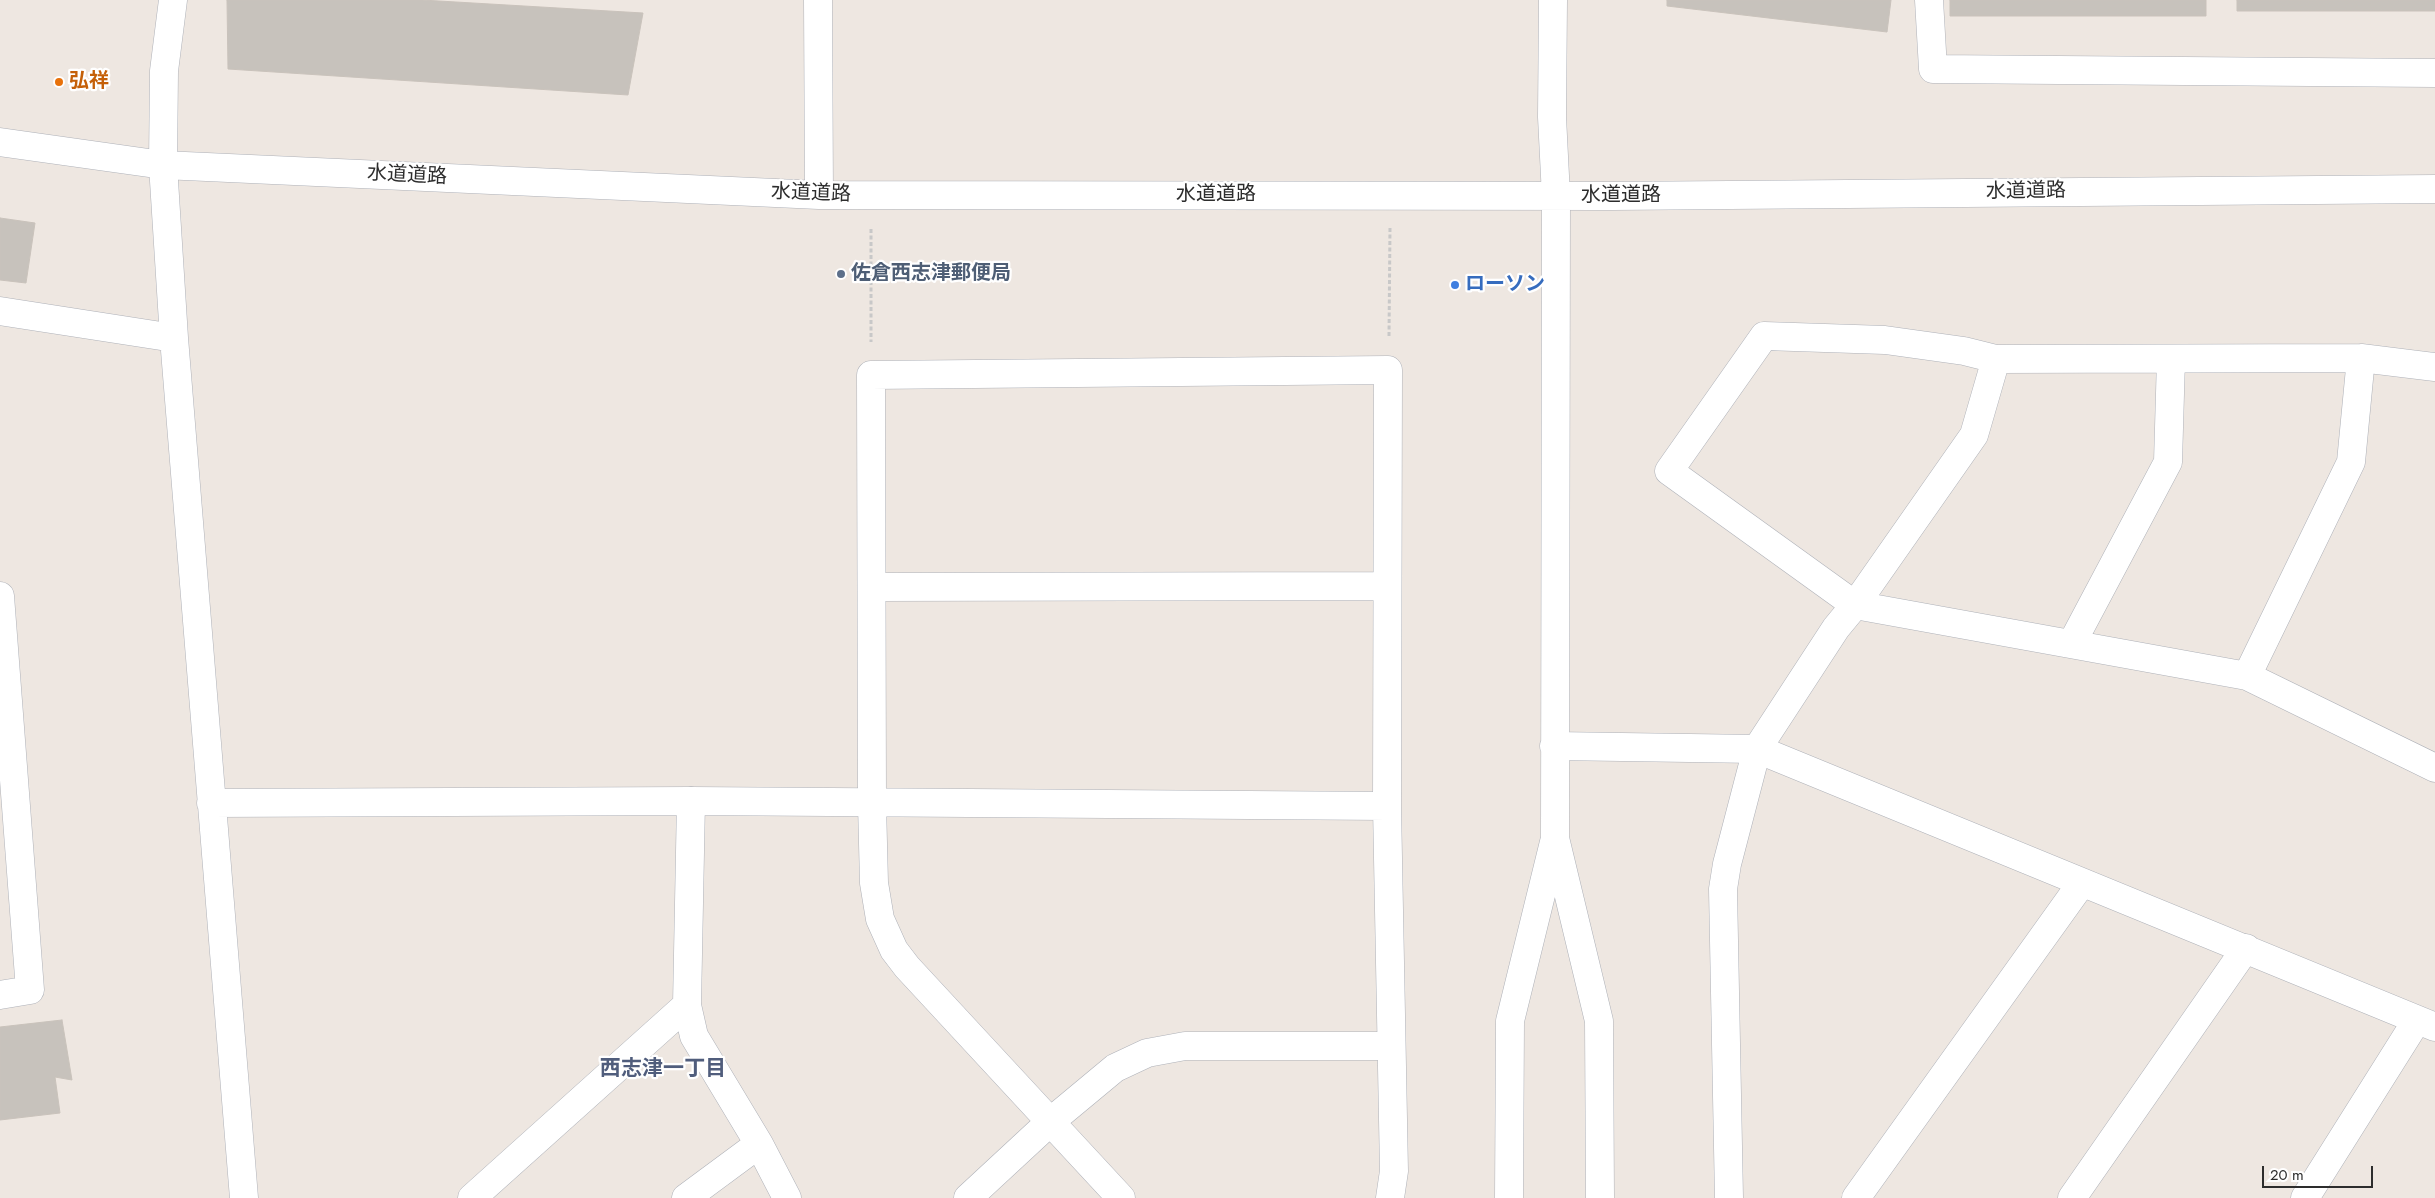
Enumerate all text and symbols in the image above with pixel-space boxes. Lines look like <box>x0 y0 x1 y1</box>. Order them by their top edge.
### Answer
place label: 弘祥 <box>69 70 109 94</box>
marker: 弘祥 <box>53 76 65 88</box>
street label: 水道道路 <box>366 162 448 190</box>
street label: 水道道路 <box>1986 179 2066 205</box>
street label: 水道道路 <box>771 181 851 207</box>
street label: 水道道路 <box>1176 183 1256 207</box>
street label: 水道道路 <box>1581 184 1661 208</box>
place label: 佐倉西志津郵便局 <box>851 262 1011 286</box>
marker: 佐倉西志津郵便局 <box>835 268 847 280</box>
place label: ローソン <box>1465 273 1545 297</box>
marker: ローソン <box>1449 279 1461 291</box>
district label: 西志津一丁目 <box>600 1057 726 1083</box>
scale bar <box>2265 1156 2376 1188</box>
text: 20 m <box>2270 1164 2304 1186</box>

